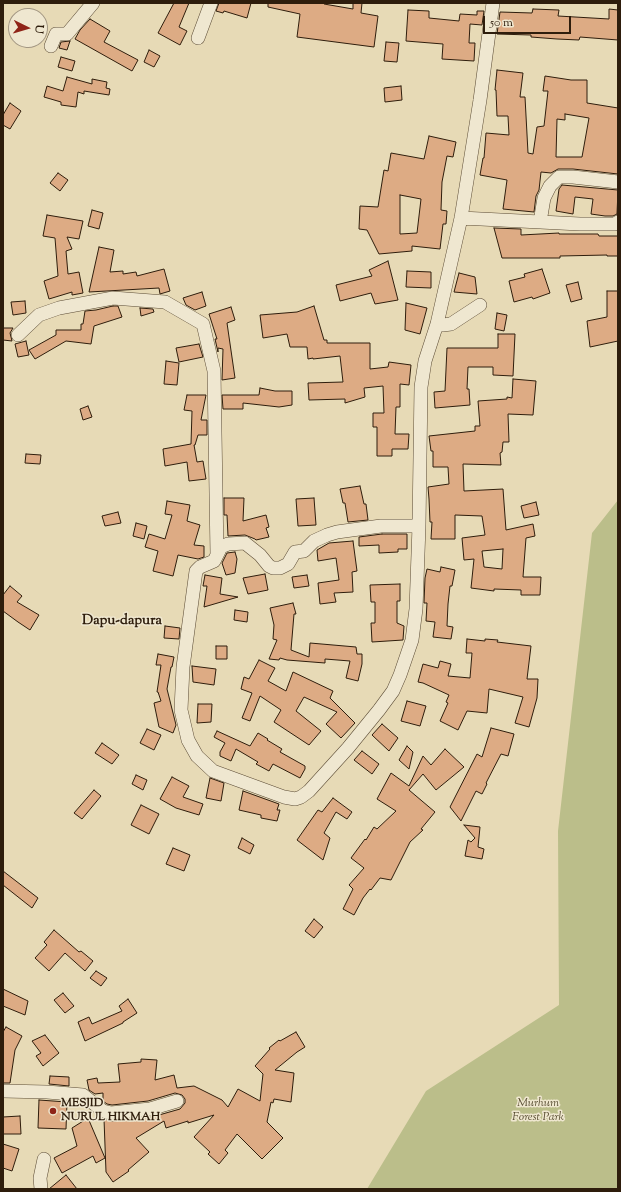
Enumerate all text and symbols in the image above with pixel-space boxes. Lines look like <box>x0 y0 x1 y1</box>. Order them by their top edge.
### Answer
north arrow <box>8 8 48 48</box>
scale bar <box>485 8 573 34</box>
text: 50 m <box>490 14 513 32</box>
text: U <box>31 24 47 34</box>
district label: Dapu-dapura <box>82 614 162 630</box>
place label: MESJID NURUL HIKMAH <box>61 1097 160 1125</box>
park label: Murhum Forest Park <box>512 1097 564 1125</box>
marker: MESJID NURUL HIKMAH <box>48 1106 58 1116</box>

